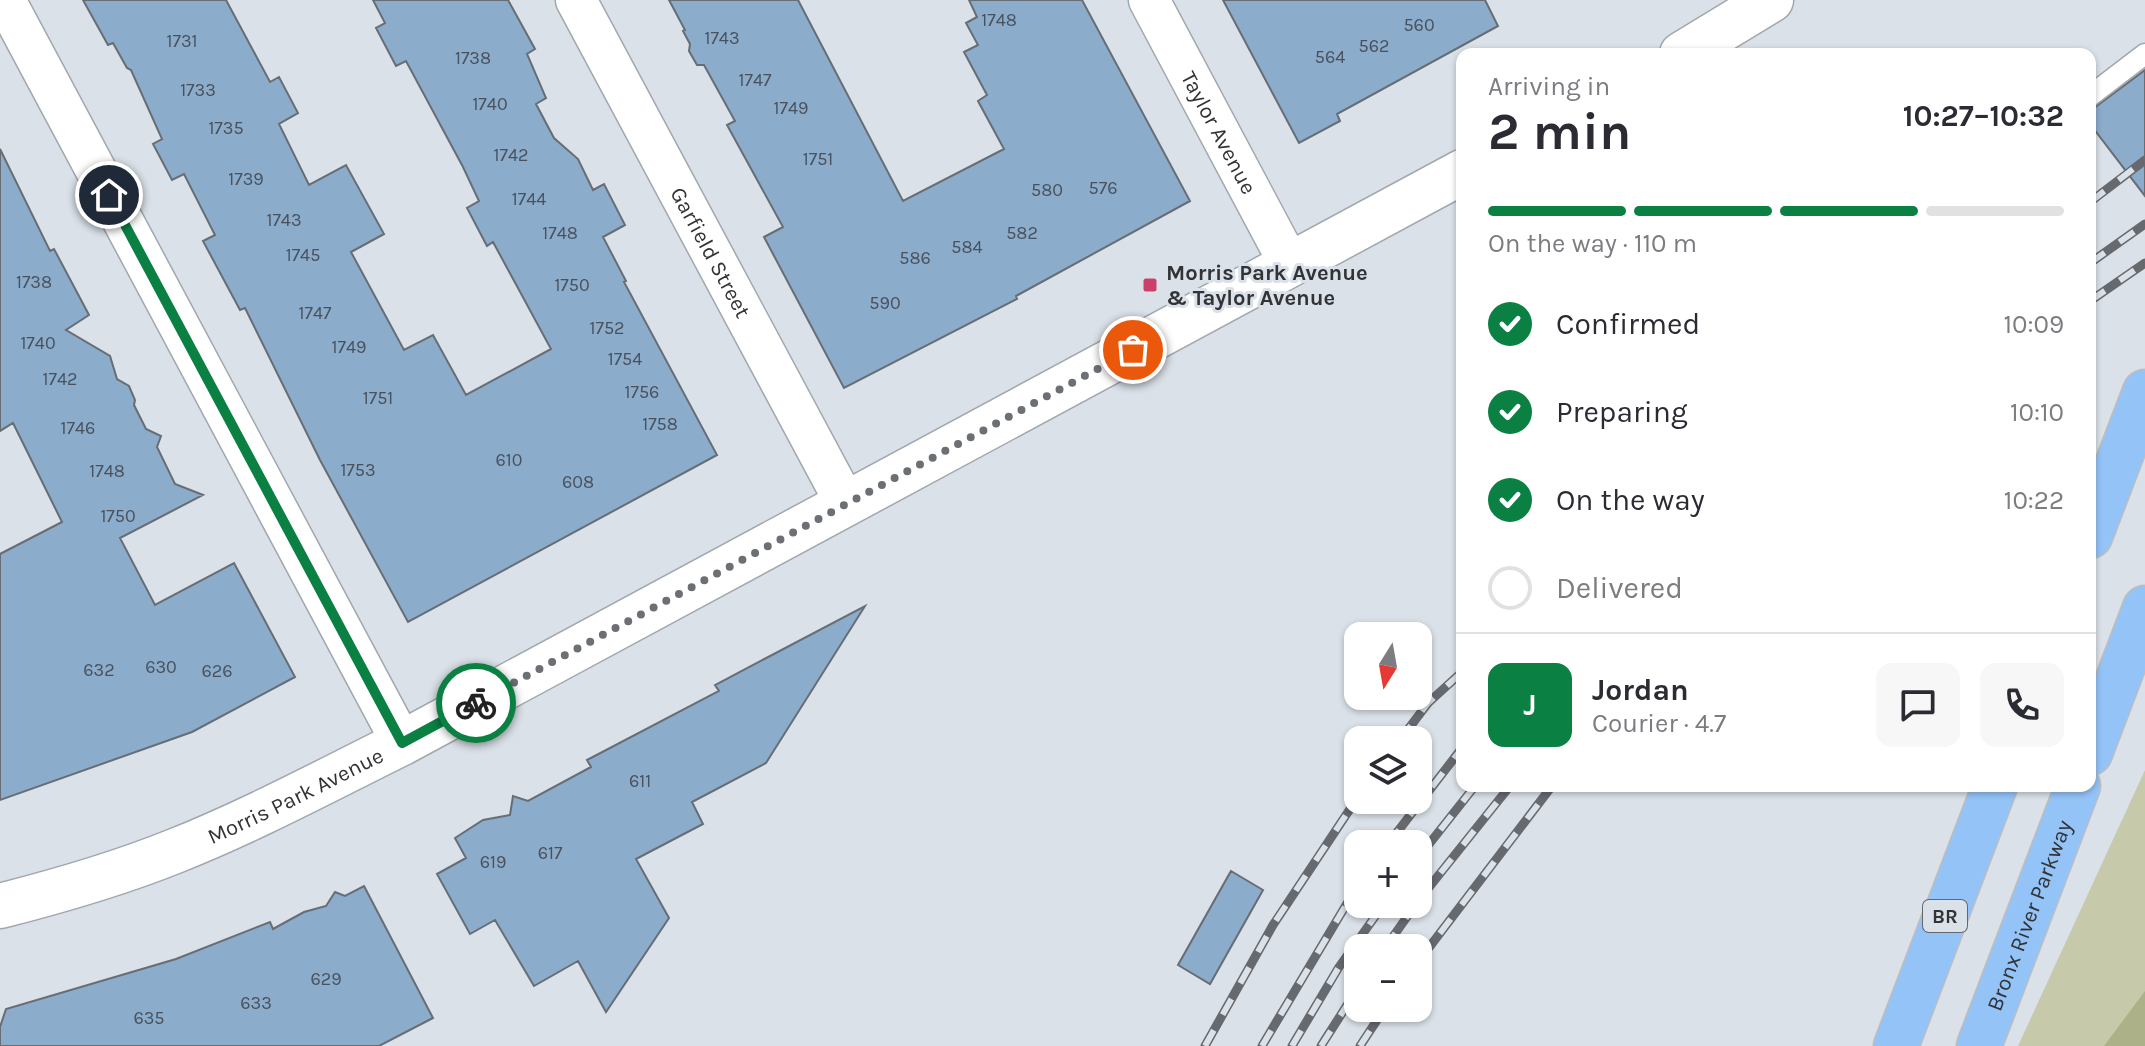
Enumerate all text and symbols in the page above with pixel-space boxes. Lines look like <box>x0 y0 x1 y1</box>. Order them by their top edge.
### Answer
house number: 1748 <box>981 9 1017 31</box>
house number: 560 <box>1403 14 1435 36</box>
house number: 1743 <box>704 27 740 49</box>
house number: 1731 <box>167 30 197 52</box>
house number: 562 <box>1359 35 1389 57</box>
house number: 564 <box>1315 46 1345 68</box>
house number: 1738 <box>455 47 491 69</box>
street label: Taylor Avenue <box>1175 67 1262 199</box>
house number: 1747 <box>739 69 772 91</box>
text: Arriving in <box>1488 71 1610 102</box>
house number: 1733 <box>180 79 216 101</box>
house number: 1740 <box>472 93 508 115</box>
house number: 1749 <box>774 97 808 119</box>
text: 10:27–10:32 <box>1903 98 2064 134</box>
text: 2 min <box>1488 101 1631 162</box>
house number: 1735 <box>208 117 244 139</box>
house number: 1742 <box>494 144 528 166</box>
house number: 1751 <box>803 148 833 170</box>
pin <box>75 161 143 229</box>
house number: 1739 <box>228 168 264 190</box>
icon: home <box>87 173 131 217</box>
house number: 576 <box>1089 177 1117 199</box>
house number: 580 <box>1031 179 1063 201</box>
street label: Garfield Street <box>665 183 756 322</box>
house number: 1744 <box>512 188 546 210</box>
house number: 1743 <box>266 209 302 231</box>
house number: 1748 <box>542 222 578 244</box>
house number: 582 <box>1006 222 1038 244</box>
text: On the way · 110 m <box>1488 228 1697 259</box>
house number: 584 <box>951 236 983 258</box>
house number: 1745 <box>286 244 320 266</box>
house number: 586 <box>899 247 931 269</box>
place label: Morris Park Avenue & Taylor Avenue <box>1166 260 1368 311</box>
house number: 1738 <box>16 271 52 293</box>
house number: 1750 <box>554 274 590 296</box>
marker: Morris Park Avenue & Taylor Avenue <box>1141 276 1159 294</box>
house number: 590 <box>869 292 901 314</box>
house number: 1747 <box>299 302 332 324</box>
icon: check <box>1488 302 1532 346</box>
text: Confirmed <box>1556 306 1700 342</box>
text: 10:09 <box>2003 309 2064 340</box>
pin <box>1099 316 1167 384</box>
house number: 1752 <box>590 317 625 339</box>
icon: bag <box>1111 328 1155 372</box>
house number: 1740 <box>20 332 56 354</box>
house number: 1749 <box>332 336 366 358</box>
house number: 1754 <box>608 348 642 370</box>
house number: 1742 <box>43 368 77 390</box>
house number: 1756 <box>625 381 659 403</box>
house number: 1751 <box>363 387 393 409</box>
icon: check <box>1488 390 1532 434</box>
text: Preparing <box>1556 394 1688 430</box>
text: 10:10 <box>2010 397 2064 428</box>
house number: 1758 <box>642 413 678 435</box>
house number: 1746 <box>61 417 95 439</box>
house number: 610 <box>496 449 522 471</box>
house number: 1753 <box>340 459 376 481</box>
house number: 1748 <box>89 460 125 482</box>
house number: 608 <box>562 471 594 493</box>
icon: check <box>1488 478 1532 522</box>
text: On the way <box>1556 482 1705 518</box>
text: 10:22 <box>2004 485 2064 516</box>
house number: 1750 <box>100 505 136 527</box>
text: Delivered <box>1556 570 1683 606</box>
north arrow <box>1344 622 1432 710</box>
map controls <box>1344 622 1432 1022</box>
house number: 630 <box>145 656 177 678</box>
house number: 632 <box>83 659 115 681</box>
house number: 626 <box>201 660 233 682</box>
courier <box>436 663 516 743</box>
button: chat <box>1876 663 1960 747</box>
button: phone <box>1980 663 2064 747</box>
text: Jordan <box>1592 672 1689 708</box>
icon: bike <box>454 681 498 725</box>
text: J <box>1523 687 1537 723</box>
text: Courier · 4.7 <box>1592 708 1726 739</box>
button: layers <box>1344 726 1432 814</box>
street label: Morris Park Avenue <box>204 742 388 850</box>
house number: 611 <box>629 770 651 792</box>
street label: Bronx River Parkway <box>1982 816 2078 1015</box>
button: + <box>1344 830 1432 918</box>
house number: 617 <box>538 842 563 864</box>
house number: 619 <box>480 851 506 873</box>
road number: BR <box>1923 900 1967 932</box>
button: − <box>1344 934 1432 1022</box>
house number: 629 <box>310 968 342 990</box>
house number: 633 <box>240 992 272 1014</box>
house number: 635 <box>133 1007 165 1029</box>

